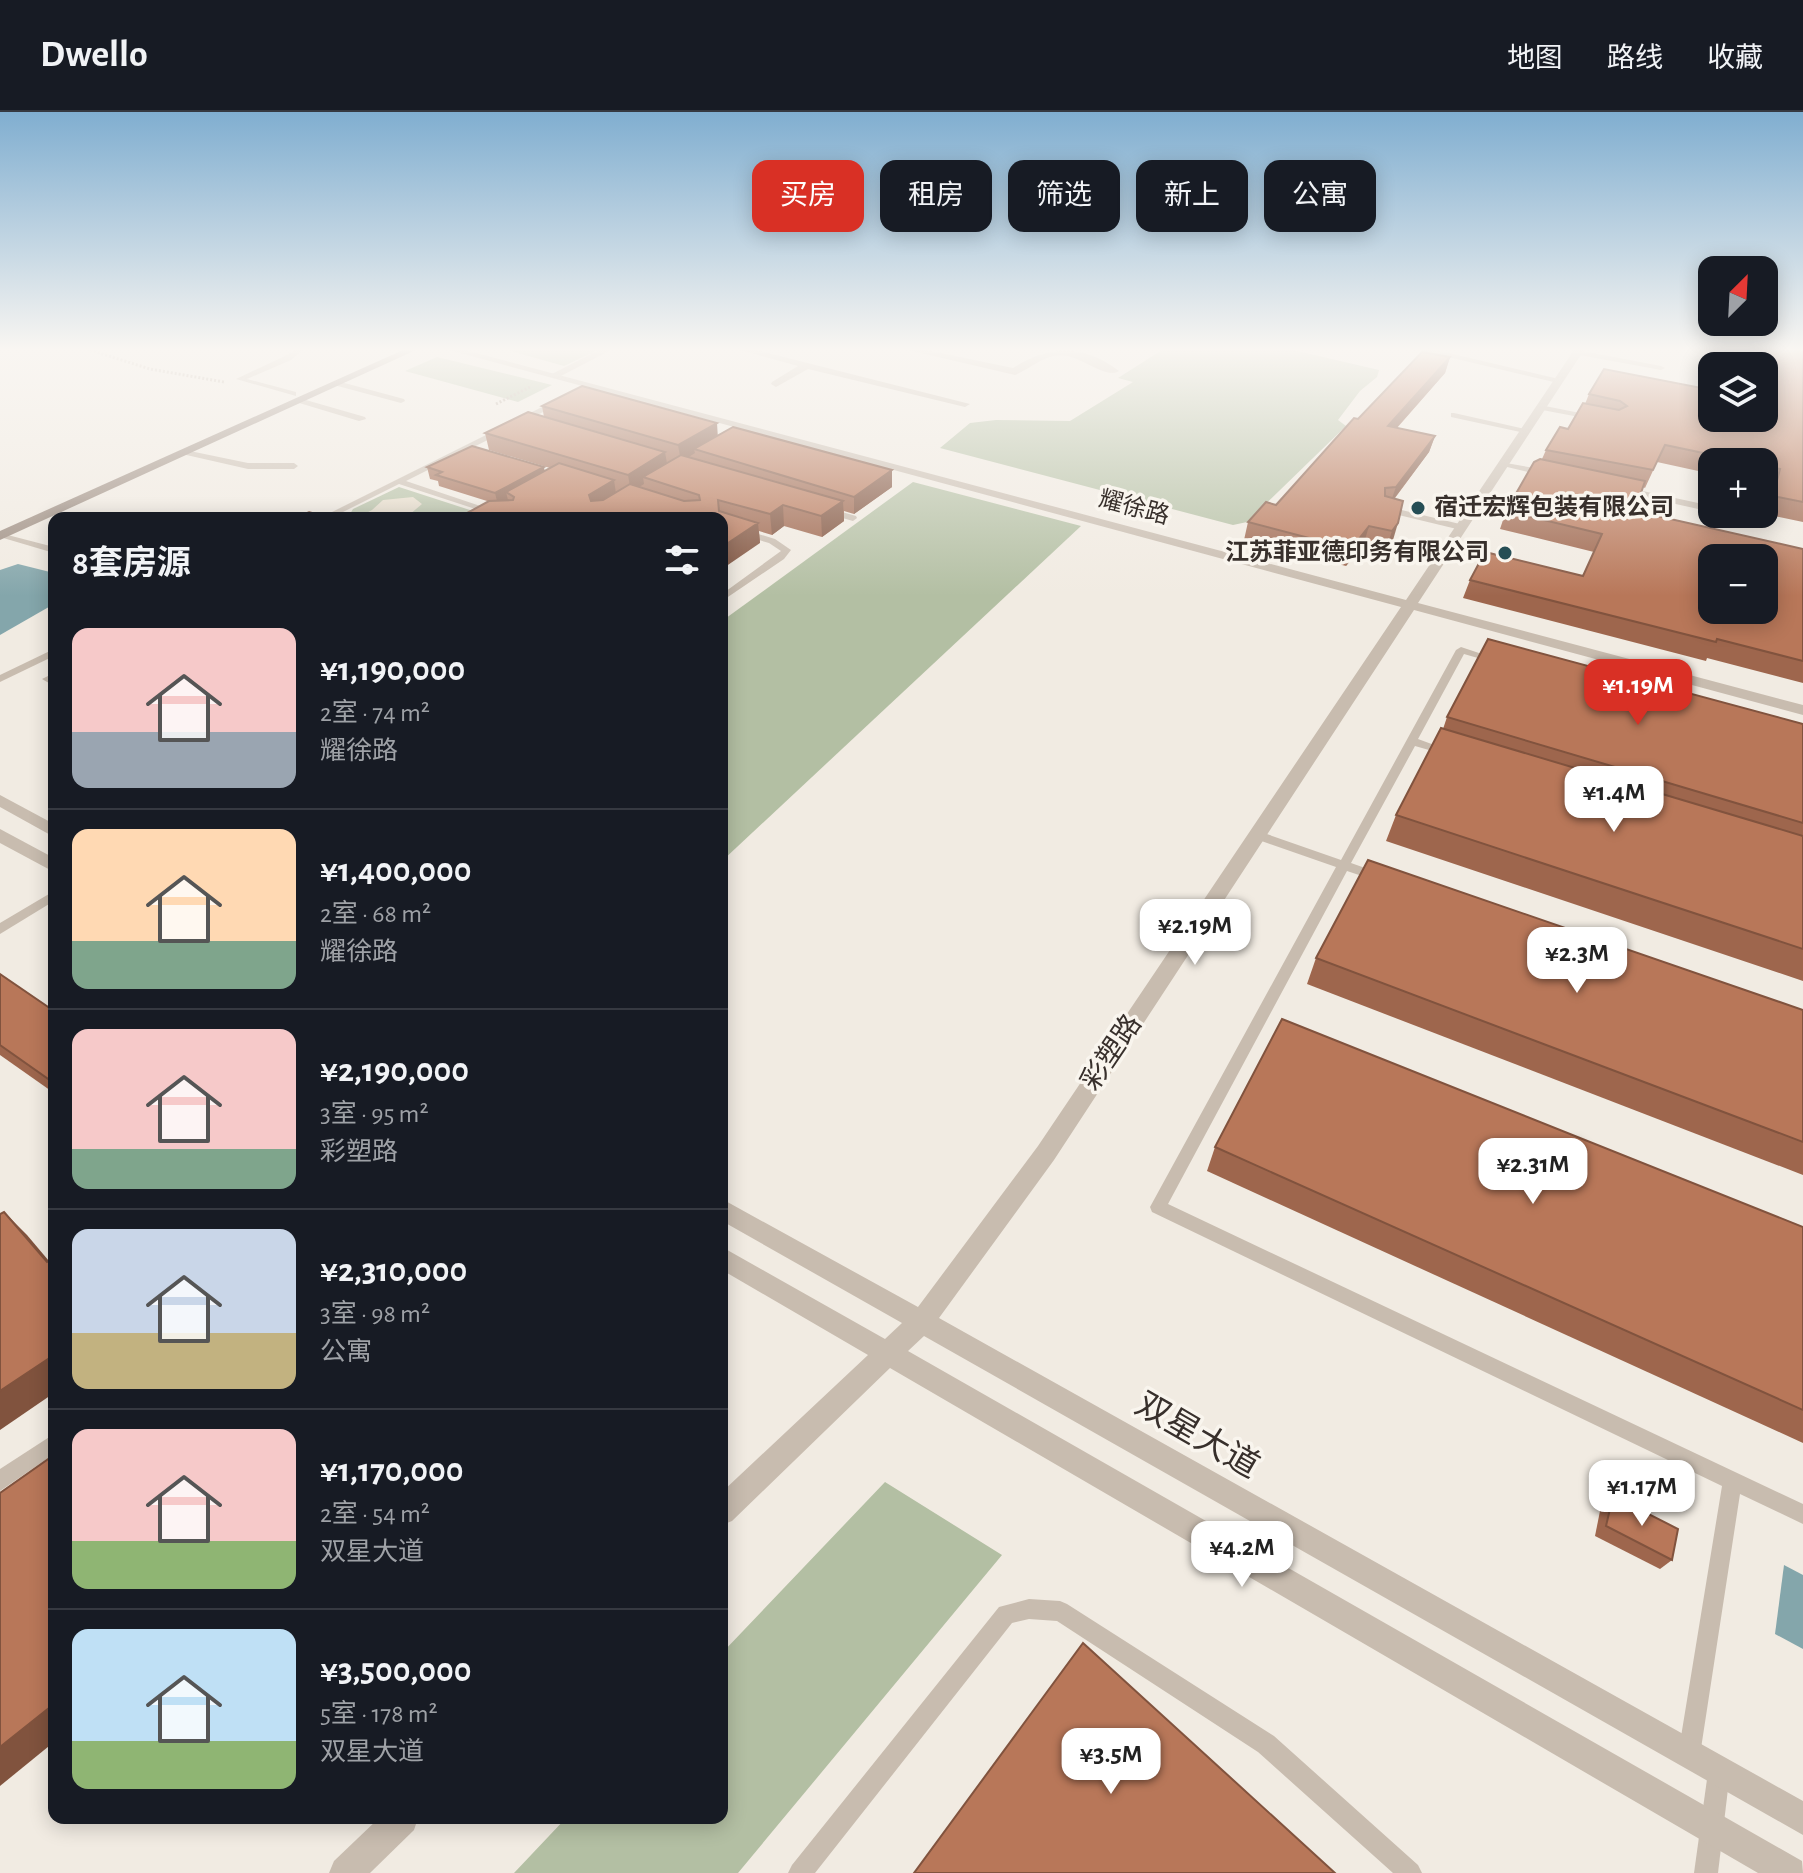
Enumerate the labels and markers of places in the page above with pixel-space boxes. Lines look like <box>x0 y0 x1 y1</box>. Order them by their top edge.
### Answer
place label: 宿迁宏辉包装有限公司 <box>1434 494 1674 520</box>
marker: 宿迁宏辉包装有限公司 <box>1409 499 1427 517</box>
place label: 江苏菲亚德印务有限公司 <box>1225 539 1489 565</box>
marker: 江苏菲亚德印务有限公司 <box>1496 544 1514 562</box>
pin: ¥1.19M <box>1573 659 1703 727</box>
pin: ¥1.4M <box>1558 766 1670 834</box>
pin: ¥2.19M <box>1130 899 1260 967</box>
pin: ¥2.3M <box>1521 927 1633 995</box>
pin: ¥2.31M <box>1468 1138 1598 1206</box>
pin: ¥1.17M <box>1577 1460 1707 1528</box>
pin: ¥4.2M <box>1186 1521 1298 1589</box>
pin: ¥3.5M <box>1055 1728 1167 1796</box>

